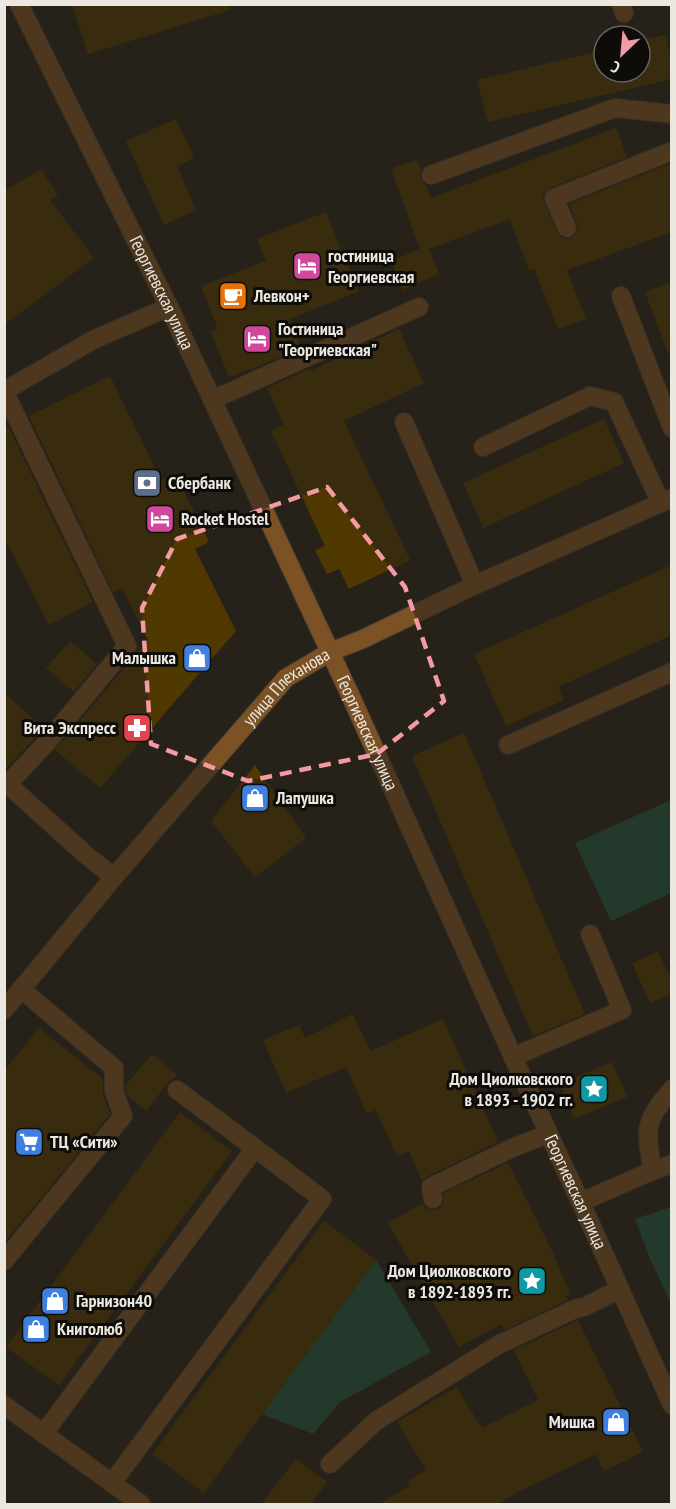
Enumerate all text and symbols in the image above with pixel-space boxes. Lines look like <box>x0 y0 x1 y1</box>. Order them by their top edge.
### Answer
north arrow <box>592 24 652 84</box>
text: С <box>607 57 623 78</box>
street label: Георгиевская улица <box>125 232 199 353</box>
place label: гостиница Георгиевская <box>328 244 414 288</box>
hotel icon: гостиница Георгиевская <box>291 250 323 282</box>
cafe icon: Левкон+ <box>217 280 249 312</box>
place label: Левкон+ <box>253 284 310 307</box>
place label: Гостиница "Георгиевская" <box>278 317 377 361</box>
hotel icon: Гостиница "Георгиевская" <box>241 323 273 355</box>
bank icon: Сбербанк <box>131 467 163 499</box>
place label: Сбербанк <box>168 471 231 494</box>
hotel icon: Rocket Hostel <box>144 503 176 535</box>
place label: Rocket Hostel <box>181 507 269 530</box>
shop icon: Малышка <box>181 642 213 674</box>
street label: улица Плеханова <box>237 643 334 731</box>
place label: Малышка <box>112 646 176 669</box>
street label: Георгиевская улица <box>332 672 404 794</box>
pharmacy icon: Вита Экспресс <box>121 712 153 744</box>
place label: Вита Экспресс <box>24 716 117 739</box>
shop icon: Лапушка <box>239 782 271 814</box>
place label: Лапушка <box>275 786 334 809</box>
place label: Дом Циолковского в 1893 - 1902 гг. <box>449 1067 573 1111</box>
place icon: Дом Циолковского в 1893 - 1902 гг. <box>578 1073 610 1105</box>
supermarket icon: ТЦ «Сити» <box>13 1126 45 1158</box>
place label: ТЦ «Сити» <box>50 1130 118 1153</box>
street label: Георгиевская улица <box>540 1131 612 1253</box>
place label: Дом Циолковского в 1892-1893 гг. <box>387 1259 511 1303</box>
place icon: Дом Циолковского в 1892-1893 гг. <box>516 1265 548 1297</box>
shop icon: Гарнизон40 <box>39 1285 71 1317</box>
place label: Гарнизон40 <box>76 1289 152 1312</box>
shop icon: Книголюб <box>20 1313 52 1345</box>
place label: Книголюб <box>57 1317 123 1340</box>
shop icon: Мишка <box>600 1406 632 1438</box>
place label: Мишка <box>549 1410 595 1433</box>

